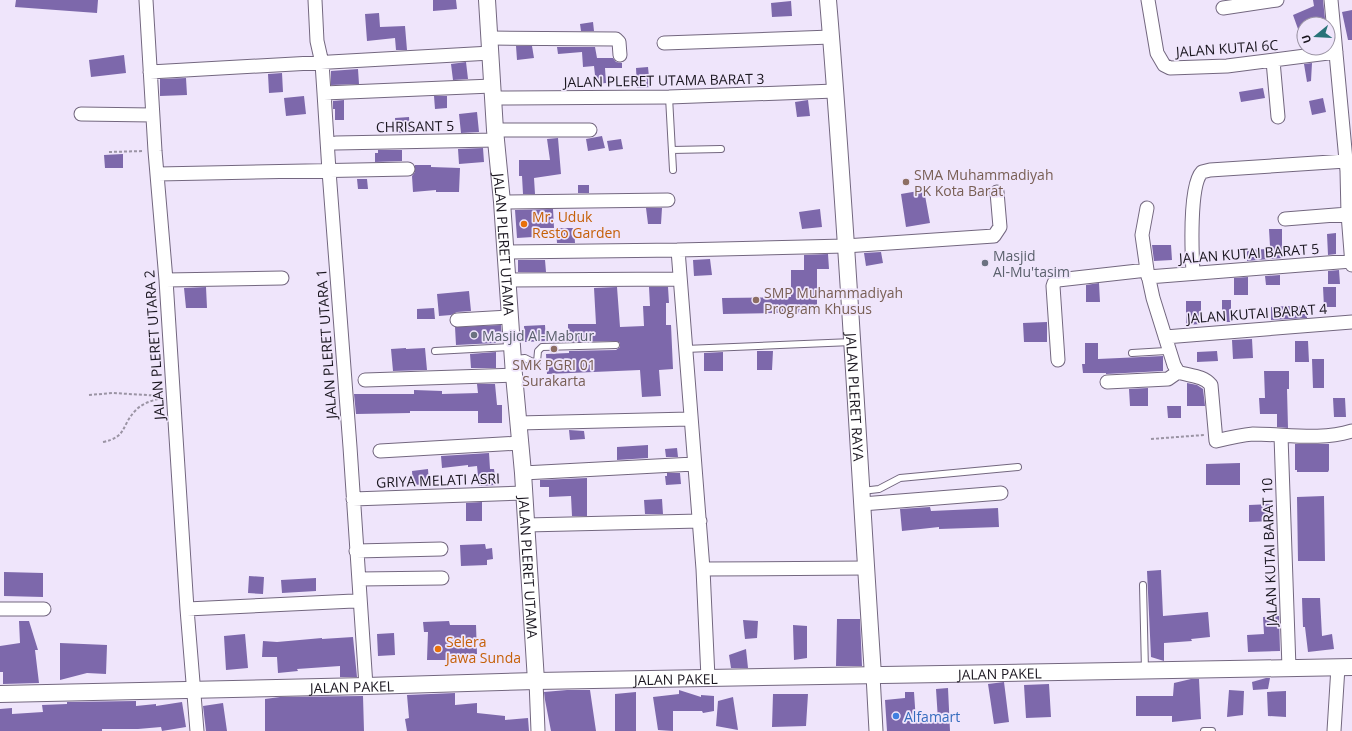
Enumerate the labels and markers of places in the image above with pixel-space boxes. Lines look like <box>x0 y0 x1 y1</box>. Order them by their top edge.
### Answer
place label: SMA Muhammadiyah PK Kota Barat <box>914 165 1053 200</box>
marker: SMA Muhammadiyah PK Kota Barat <box>901 177 911 187</box>
place label: Mr. Uduk Resto Garden <box>532 207 621 242</box>
marker: Mr. Uduk Resto Garden <box>519 219 529 229</box>
place label: Masjid Al-Mu'tasim <box>993 246 1070 281</box>
marker: Masjid Al-Mu'tasim <box>980 258 990 268</box>
place label: SMP Muhammadiyah Program Khusus <box>764 283 903 318</box>
marker: SMP Muhammadiyah Program Khusus <box>751 295 761 305</box>
place label: Masjid Al-Mabrur <box>482 326 594 345</box>
marker: Masjid Al-Mabrur <box>469 330 479 340</box>
marker: SMK PGRI 01 Surakarta <box>549 344 559 354</box>
place label: SMK PGRI 01 Surakarta <box>512 355 596 390</box>
place label: Selera Jawa Sunda <box>444 632 521 667</box>
marker: Selera Jawa Sunda <box>433 644 443 654</box>
place label: Alfamart <box>904 707 960 726</box>
marker: Alfamart <box>891 711 901 721</box>

